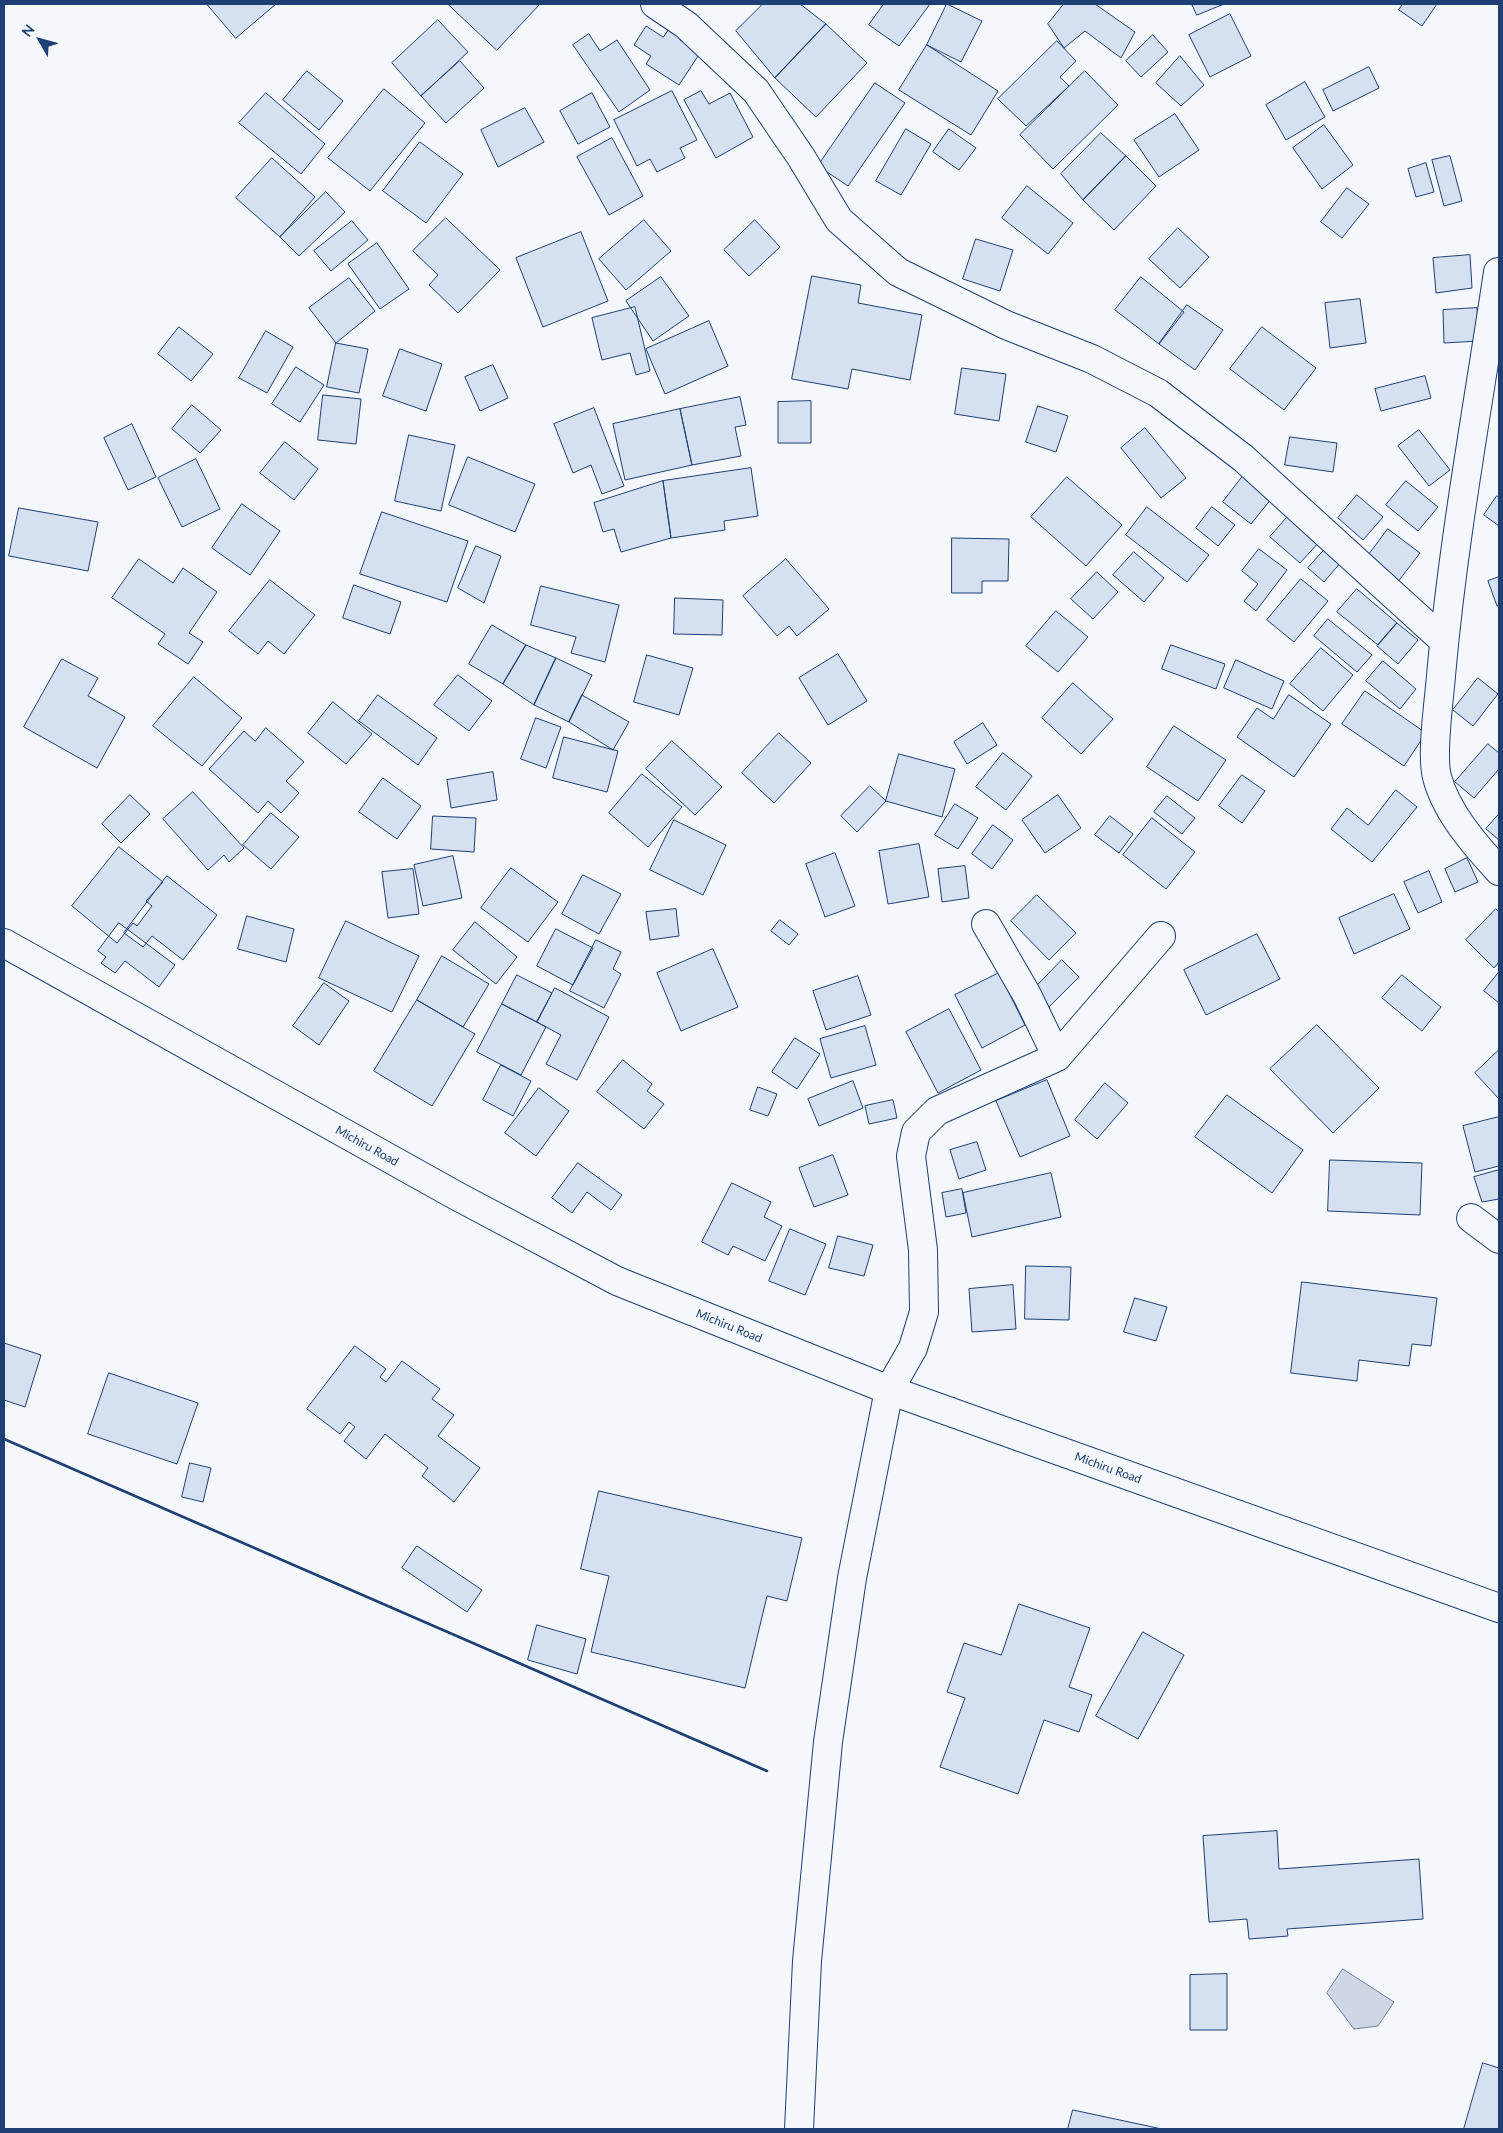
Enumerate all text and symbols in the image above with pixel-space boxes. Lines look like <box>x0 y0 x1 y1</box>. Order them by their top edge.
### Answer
north arrow <box>15 15 65 65</box>
text: N <box>18 21 38 40</box>
street label: Michiru Road <box>333 1123 401 1169</box>
street label: Michiru Road <box>694 1306 764 1346</box>
street label: Michiru Road <box>1073 1449 1143 1487</box>

